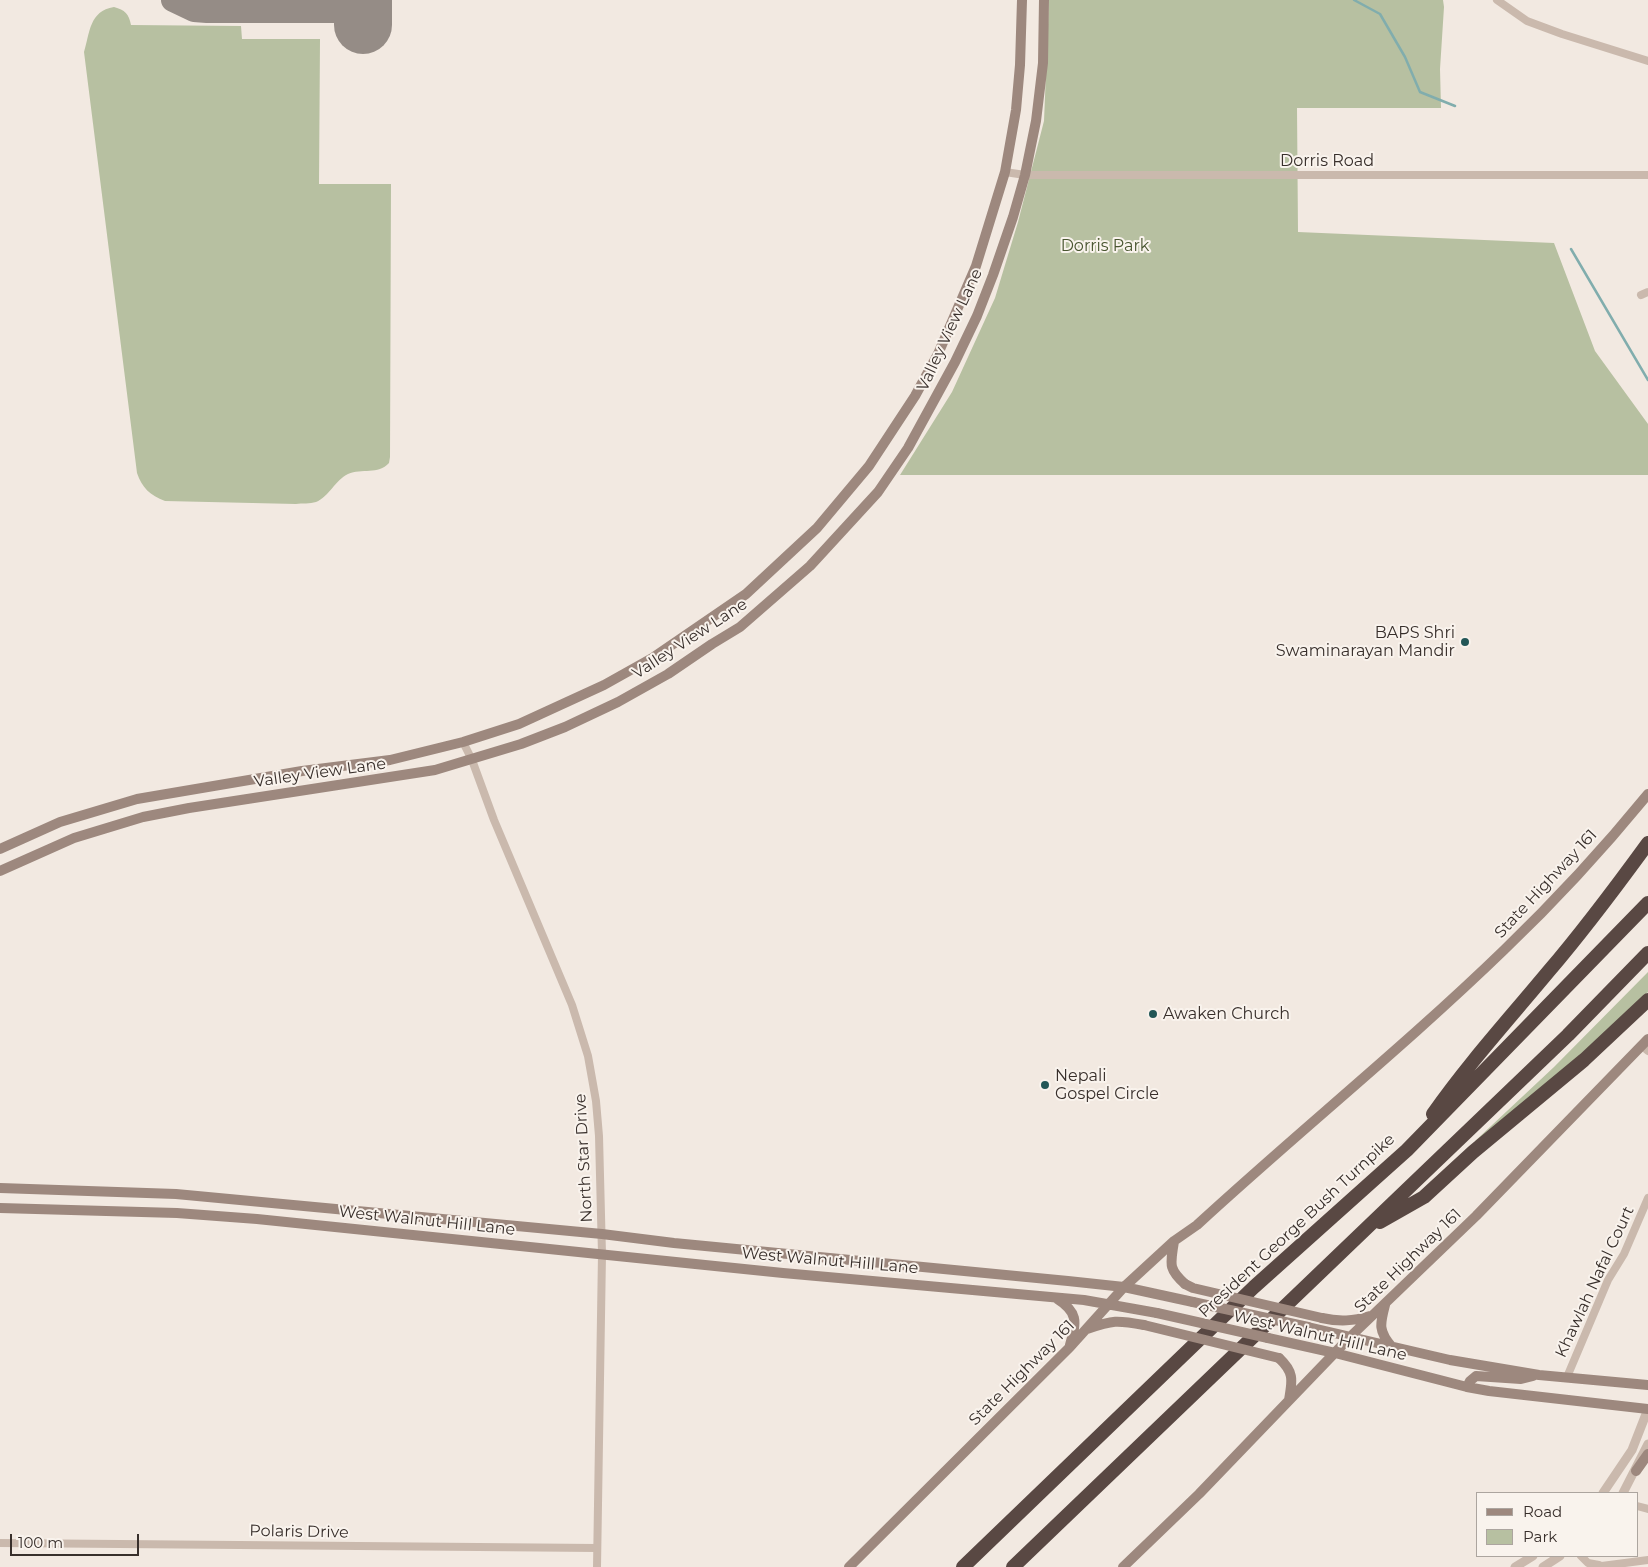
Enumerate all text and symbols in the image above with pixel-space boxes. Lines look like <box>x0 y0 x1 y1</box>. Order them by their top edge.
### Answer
street label: Dorris Road <box>1280 151 1374 171</box>
park label: Dorris Park <box>1061 236 1149 256</box>
street label: Valley View Lane <box>913 266 987 394</box>
street label: Valley View Lane <box>629 595 751 683</box>
place label: BAPS Shri Swaminarayan Mandir <box>1276 623 1455 661</box>
marker: BAPS Shri Swaminarayan Mandir <box>1459 636 1471 648</box>
street label: Valley View Lane <box>253 754 387 792</box>
street label: State Highway 161 <box>1491 826 1601 942</box>
place label: Awaken Church <box>1163 1004 1290 1024</box>
marker: Awaken Church <box>1147 1008 1159 1020</box>
place label: Nepali Gospel Circle <box>1055 1066 1159 1104</box>
marker: Nepali Gospel Circle <box>1039 1079 1051 1091</box>
street label: North Star Drive <box>571 1093 597 1223</box>
street label: President George Bush Turnpike <box>1195 1130 1399 1322</box>
street label: West Walnut Hill Lane <box>338 1202 516 1240</box>
street label: Khawlah Nafal Court <box>1551 1203 1639 1361</box>
street label: State Highway 161 <box>1350 1205 1466 1317</box>
street label: West Walnut Hill Lane <box>741 1244 919 1278</box>
street label: West Walnut Hill Lane <box>1231 1307 1409 1365</box>
street label: State Highway 161 <box>965 1316 1079 1430</box>
legend <box>1476 1492 1638 1557</box>
text: Road <box>1523 1502 1562 1521</box>
street label: Polaris Drive <box>249 1522 349 1542</box>
scale bar <box>12 1524 141 1556</box>
text: Park <box>1523 1527 1557 1546</box>
text: 100 m <box>18 1533 63 1552</box>

